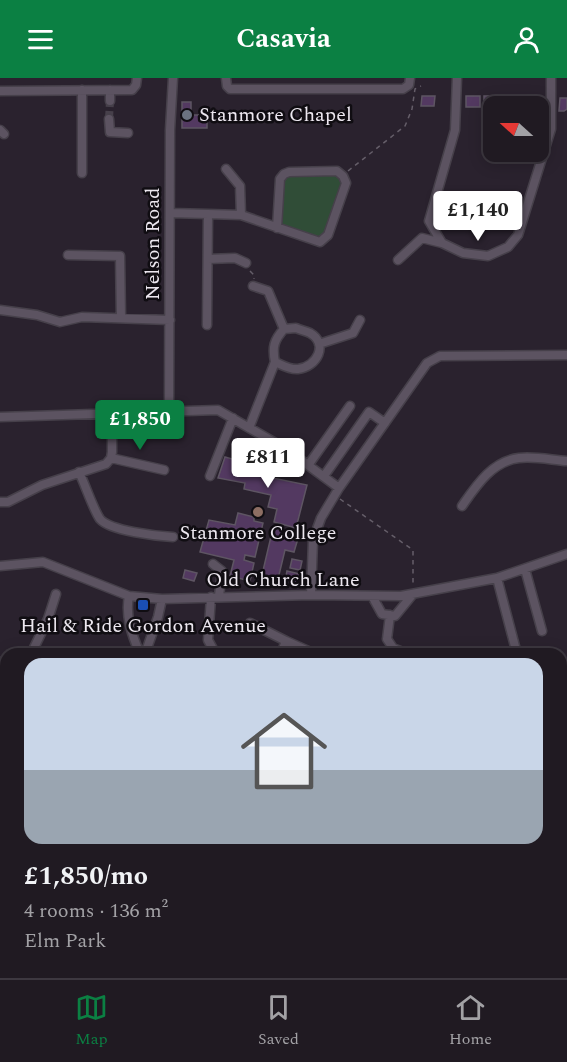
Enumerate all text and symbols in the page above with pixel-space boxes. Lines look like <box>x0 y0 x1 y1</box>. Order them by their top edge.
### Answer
text: Casavia <box>236 18 331 60</box>
icon: menu <box>24 23 57 56</box>
icon: person <box>510 23 543 56</box>
north arrow <box>483 96 549 162</box>
map controls <box>483 96 549 162</box>
place label: Stanmore Chapel <box>199 100 352 130</box>
marker: Stanmore Chapel <box>180 108 194 122</box>
street label: Nelson Road <box>138 188 168 300</box>
pin: £1,140 <box>429 191 527 242</box>
text: £1,140 <box>447 195 509 225</box>
pin: £1,850 <box>91 400 189 451</box>
text: £1,850 <box>109 404 171 434</box>
pin: £811 <box>232 438 304 489</box>
text: £811 <box>246 442 290 472</box>
marker: Stanmore College <box>251 505 265 519</box>
place label: Stanmore College <box>179 518 337 548</box>
street label: Old Church Lane <box>206 565 360 595</box>
marker: Hail & Ride Gordon Avenue <box>136 598 150 612</box>
place label: Hail & Ride Gordon Avenue <box>20 611 266 641</box>
icon: home <box>230 697 338 805</box>
text: £1,850/mo <box>24 856 148 896</box>
text: 4 rooms · 136 m² <box>24 896 168 926</box>
text: Elm Park <box>24 926 106 956</box>
tab: Map <box>75 991 108 1051</box>
tab: Saved <box>258 991 299 1051</box>
tab: Home <box>449 991 492 1051</box>

